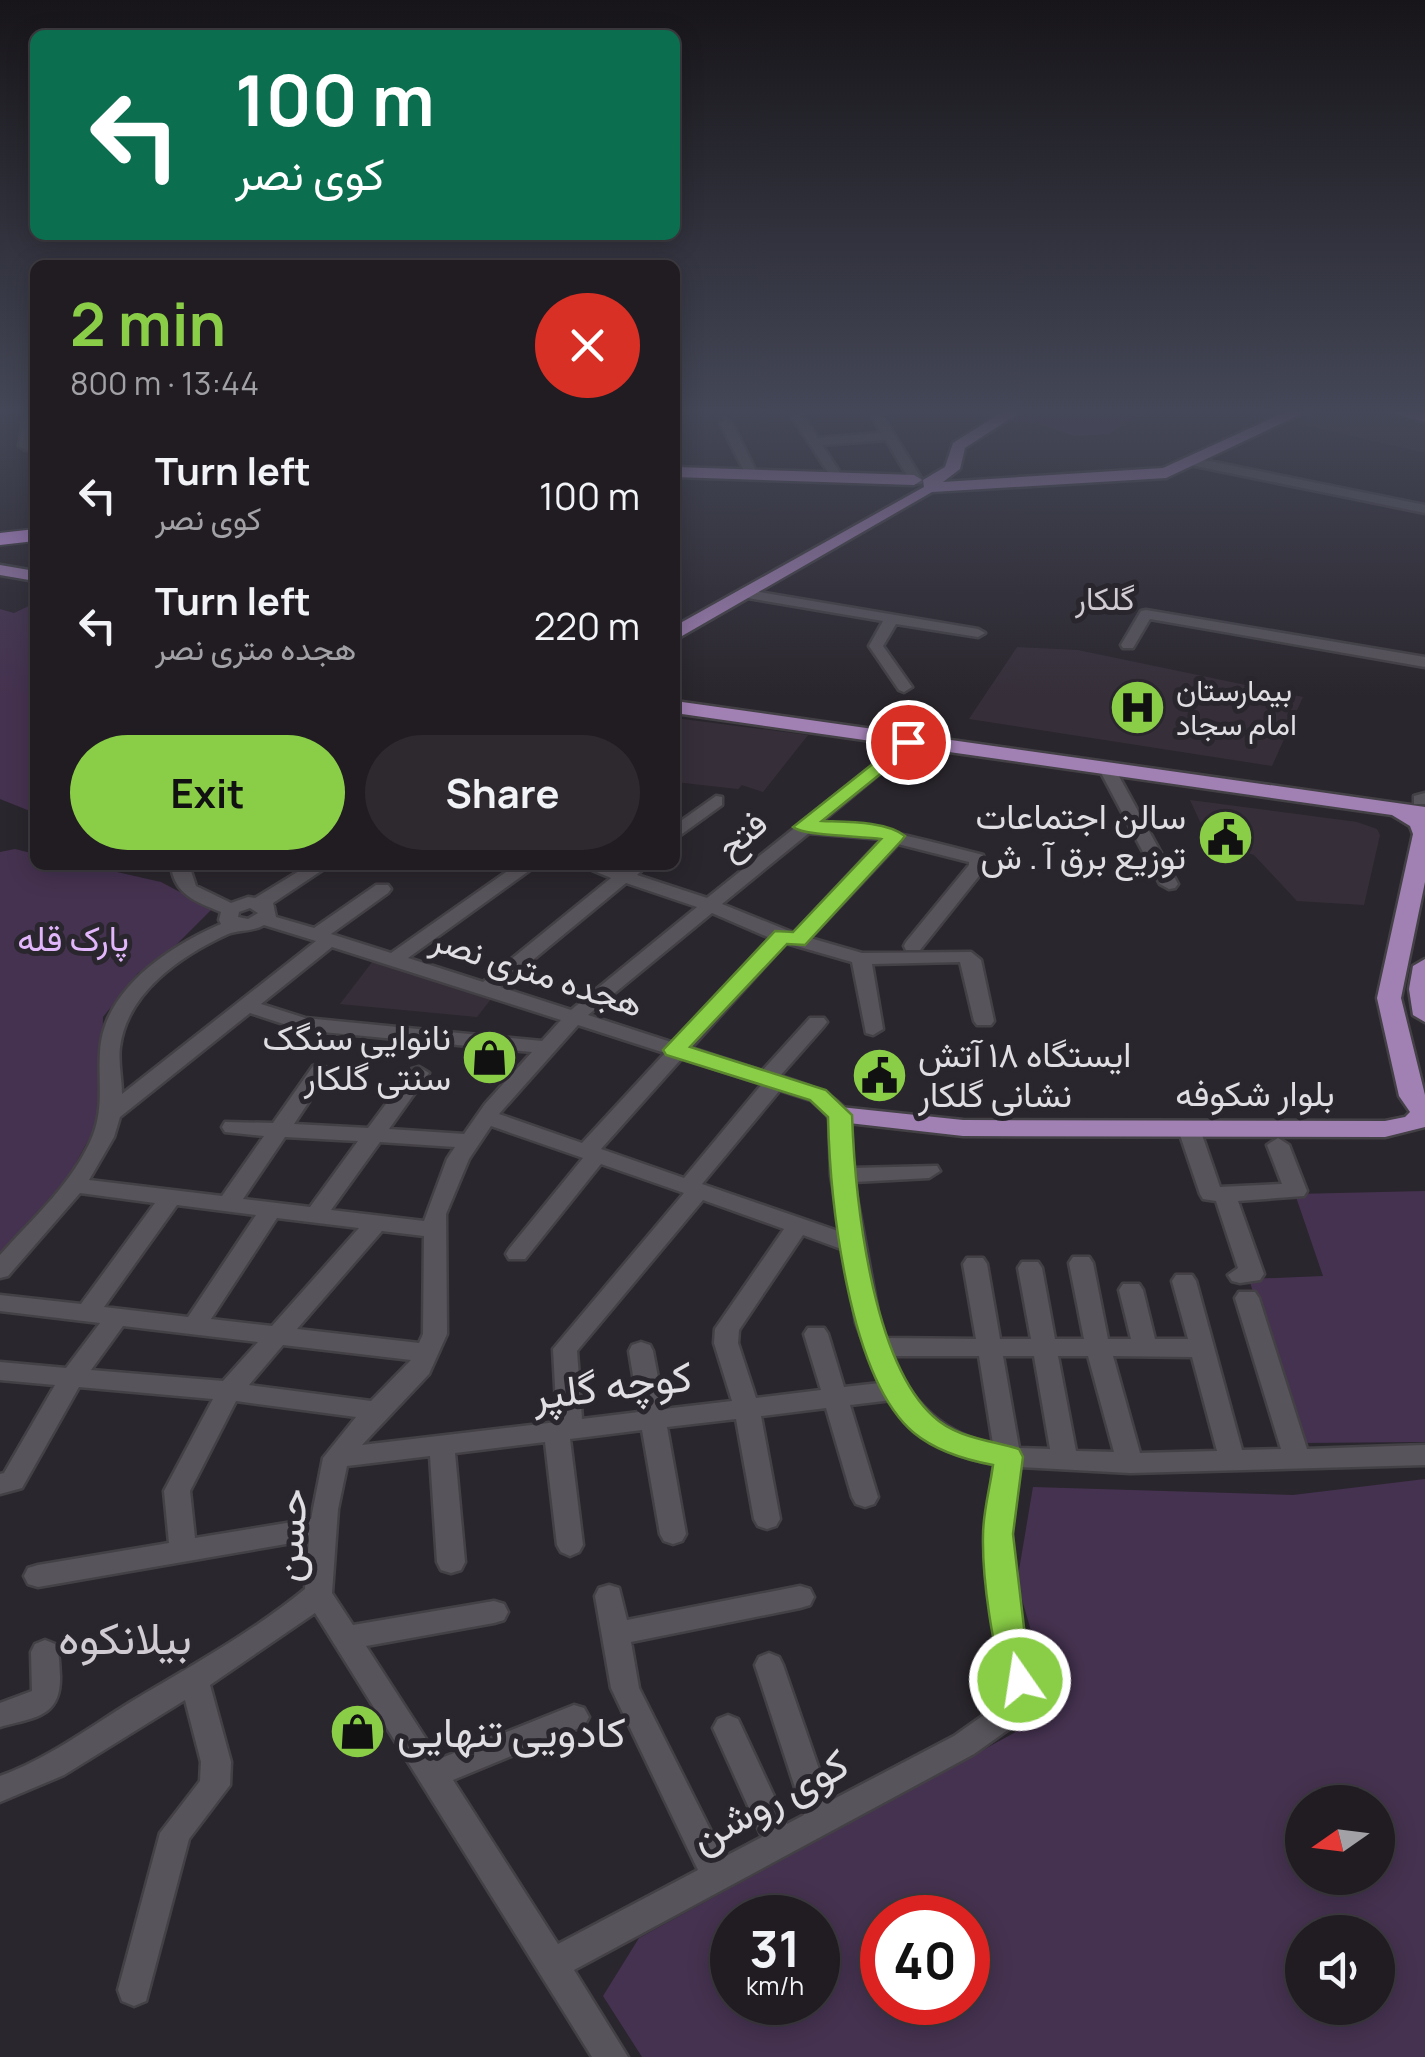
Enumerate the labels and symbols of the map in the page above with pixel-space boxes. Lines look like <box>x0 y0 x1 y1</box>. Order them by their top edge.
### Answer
district label: گلکار <box>1074 576 1135 620</box>
place label: بیمارستان امام سجاد <box>1176 669 1297 744</box>
hospital icon: بیمارستان امام سجاد <box>1107 678 1167 738</box>
pin <box>866 700 951 785</box>
place label: سالن اجتماعات توزیع برق آ . ش <box>976 792 1186 881</box>
street label: فتح <box>706 799 778 870</box>
public building icon: سالن اجتماعات توزیع برق آ . ش <box>1195 807 1255 867</box>
park label: پارک قله <box>17 914 129 963</box>
street label: هجده متری نصر <box>424 914 649 1028</box>
place label: نانوایی سنگک سنتی گلکار <box>263 1013 451 1101</box>
shop icon: نانوایی سنگک سنتی گلکار <box>460 1028 520 1088</box>
place label: ایستگاه ۱۸ آتش نشانی گلکار <box>917 1030 1131 1118</box>
public building icon: ایستگاه ۱۸ آتش نشانی گلکار <box>849 1045 909 1105</box>
street label: بلوار شکوفه <box>1175 1069 1335 1117</box>
street label: کوچه گلپر <box>528 1345 695 1424</box>
street label: حسن <box>256 1486 320 1584</box>
district label: بیلانکوه <box>58 1606 192 1668</box>
position arrow <box>968 1628 1072 1732</box>
shop icon: کادویی تنهایی <box>328 1702 388 1762</box>
place label: کادویی تنهایی <box>397 1702 626 1760</box>
street label: کوی روشن <box>679 1733 858 1865</box>
north arrow <box>1285 1785 1395 1895</box>
speed limit sign: 40 <box>860 1895 990 2025</box>

